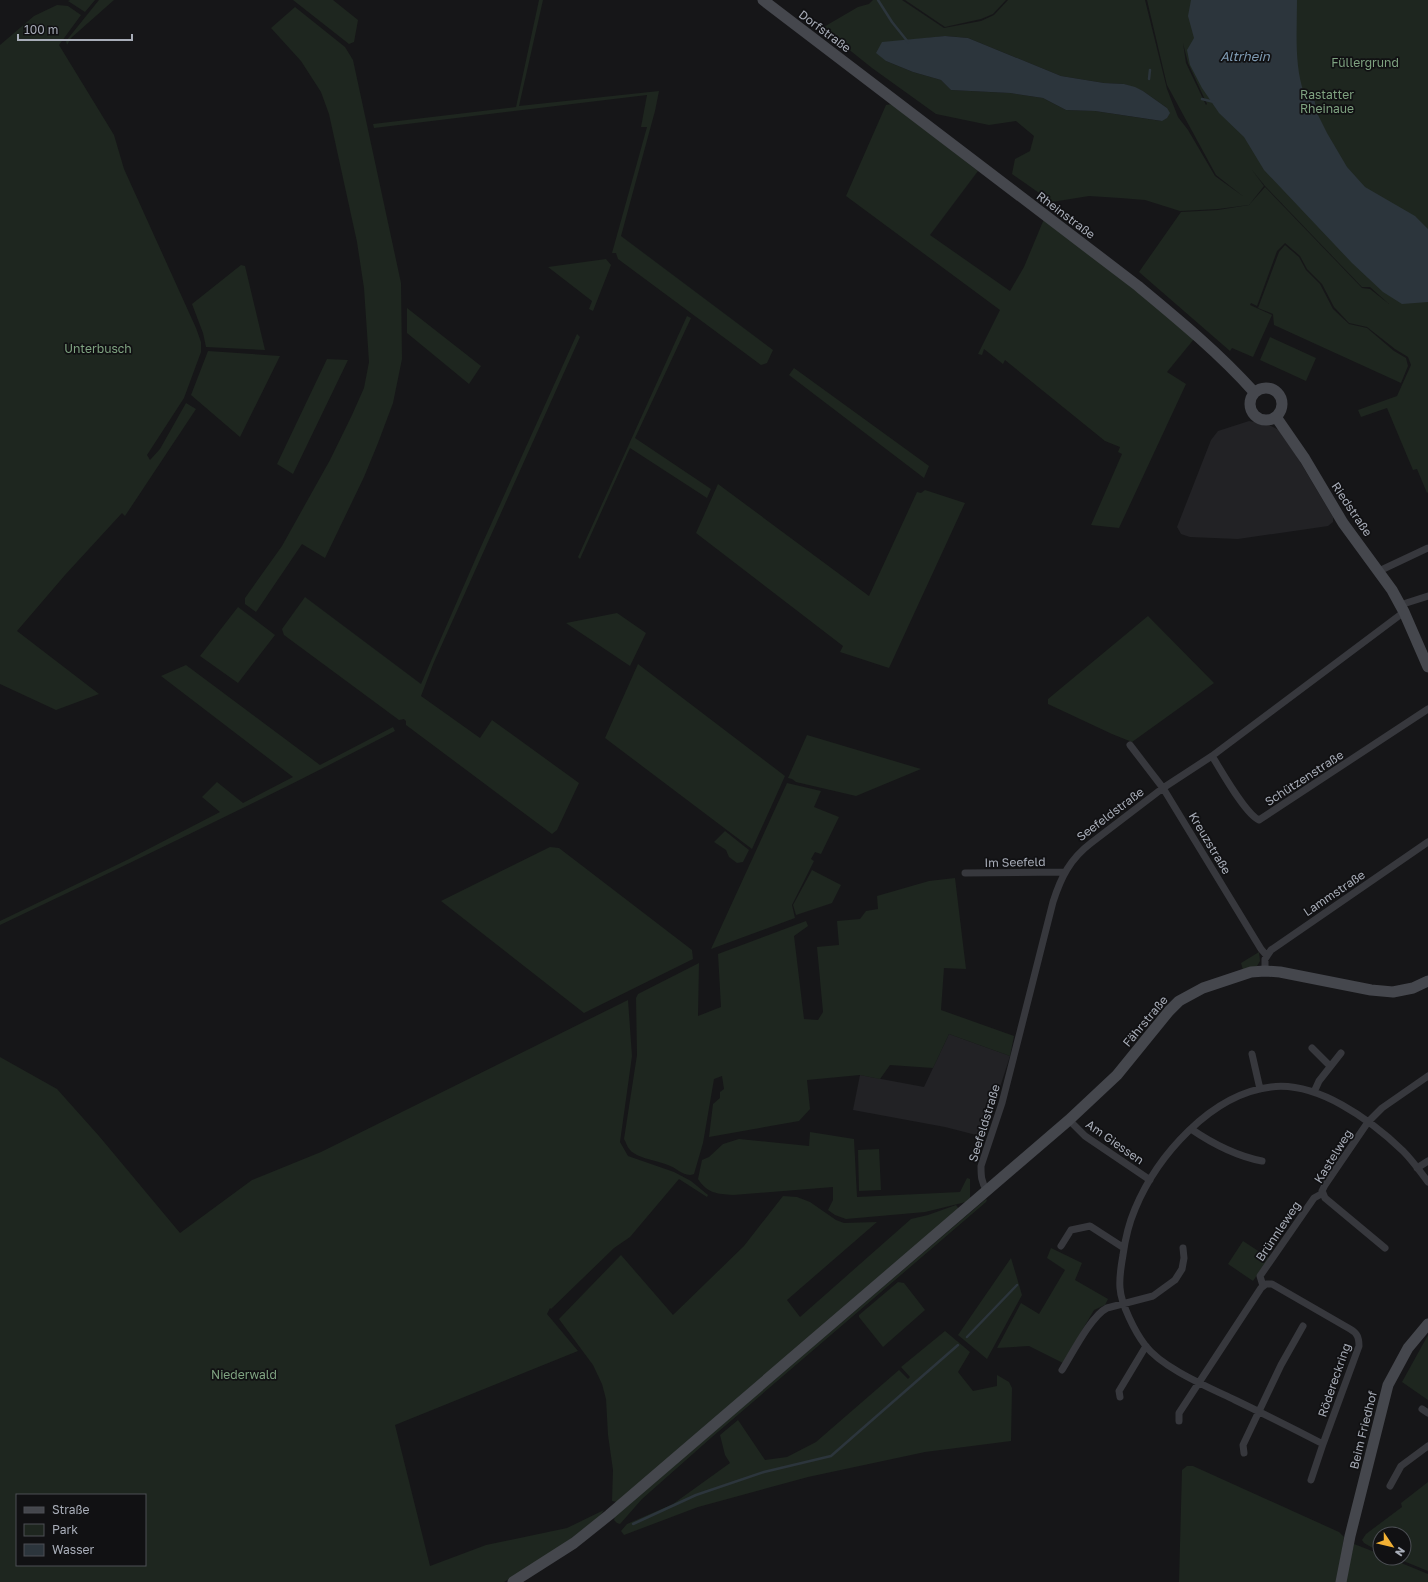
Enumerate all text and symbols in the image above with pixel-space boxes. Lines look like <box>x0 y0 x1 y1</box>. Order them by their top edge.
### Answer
street label: Dorfstraße <box>796 7 854 55</box>
scale bar <box>18 16 132 42</box>
text: 100 m <box>24 22 58 37</box>
water label: Altrhein <box>1220 48 1271 64</box>
park label: Füllergrund <box>1331 55 1399 70</box>
park label: Rastatter Rheinaue <box>1300 87 1354 116</box>
street label: Rheinstraße <box>1034 188 1098 242</box>
park label: Unterbusch <box>64 341 132 356</box>
street label: Riedstraße <box>1328 479 1376 539</box>
street label: Schützenstraße <box>1262 747 1346 809</box>
street label: Seefeldstraße <box>1073 784 1147 844</box>
street label: Kreuzstraße <box>1186 809 1234 877</box>
street label: Im Seefeld <box>984 854 1046 870</box>
street label: Lammstraße <box>1300 867 1368 919</box>
street label: Fährstraße <box>1119 992 1171 1050</box>
street label: Seefeldstraße <box>965 1082 1003 1164</box>
street label: Am Giessen <box>1083 1117 1147 1167</box>
street label: Kastelweg <box>1311 1126 1355 1186</box>
street label: Brünnleweg <box>1252 1198 1304 1264</box>
street label: Rödereckring <box>1314 1341 1354 1419</box>
park label: Niederwald <box>211 1367 277 1382</box>
street label: Beim Friedhof <box>1346 1389 1380 1471</box>
legend <box>16 1494 146 1566</box>
text: Straße <box>52 1502 90 1517</box>
text: Park <box>52 1522 78 1537</box>
north arrow <box>1372 1526 1412 1566</box>
text: Wasser <box>52 1542 95 1557</box>
text: N <box>1393 1545 1408 1559</box>

